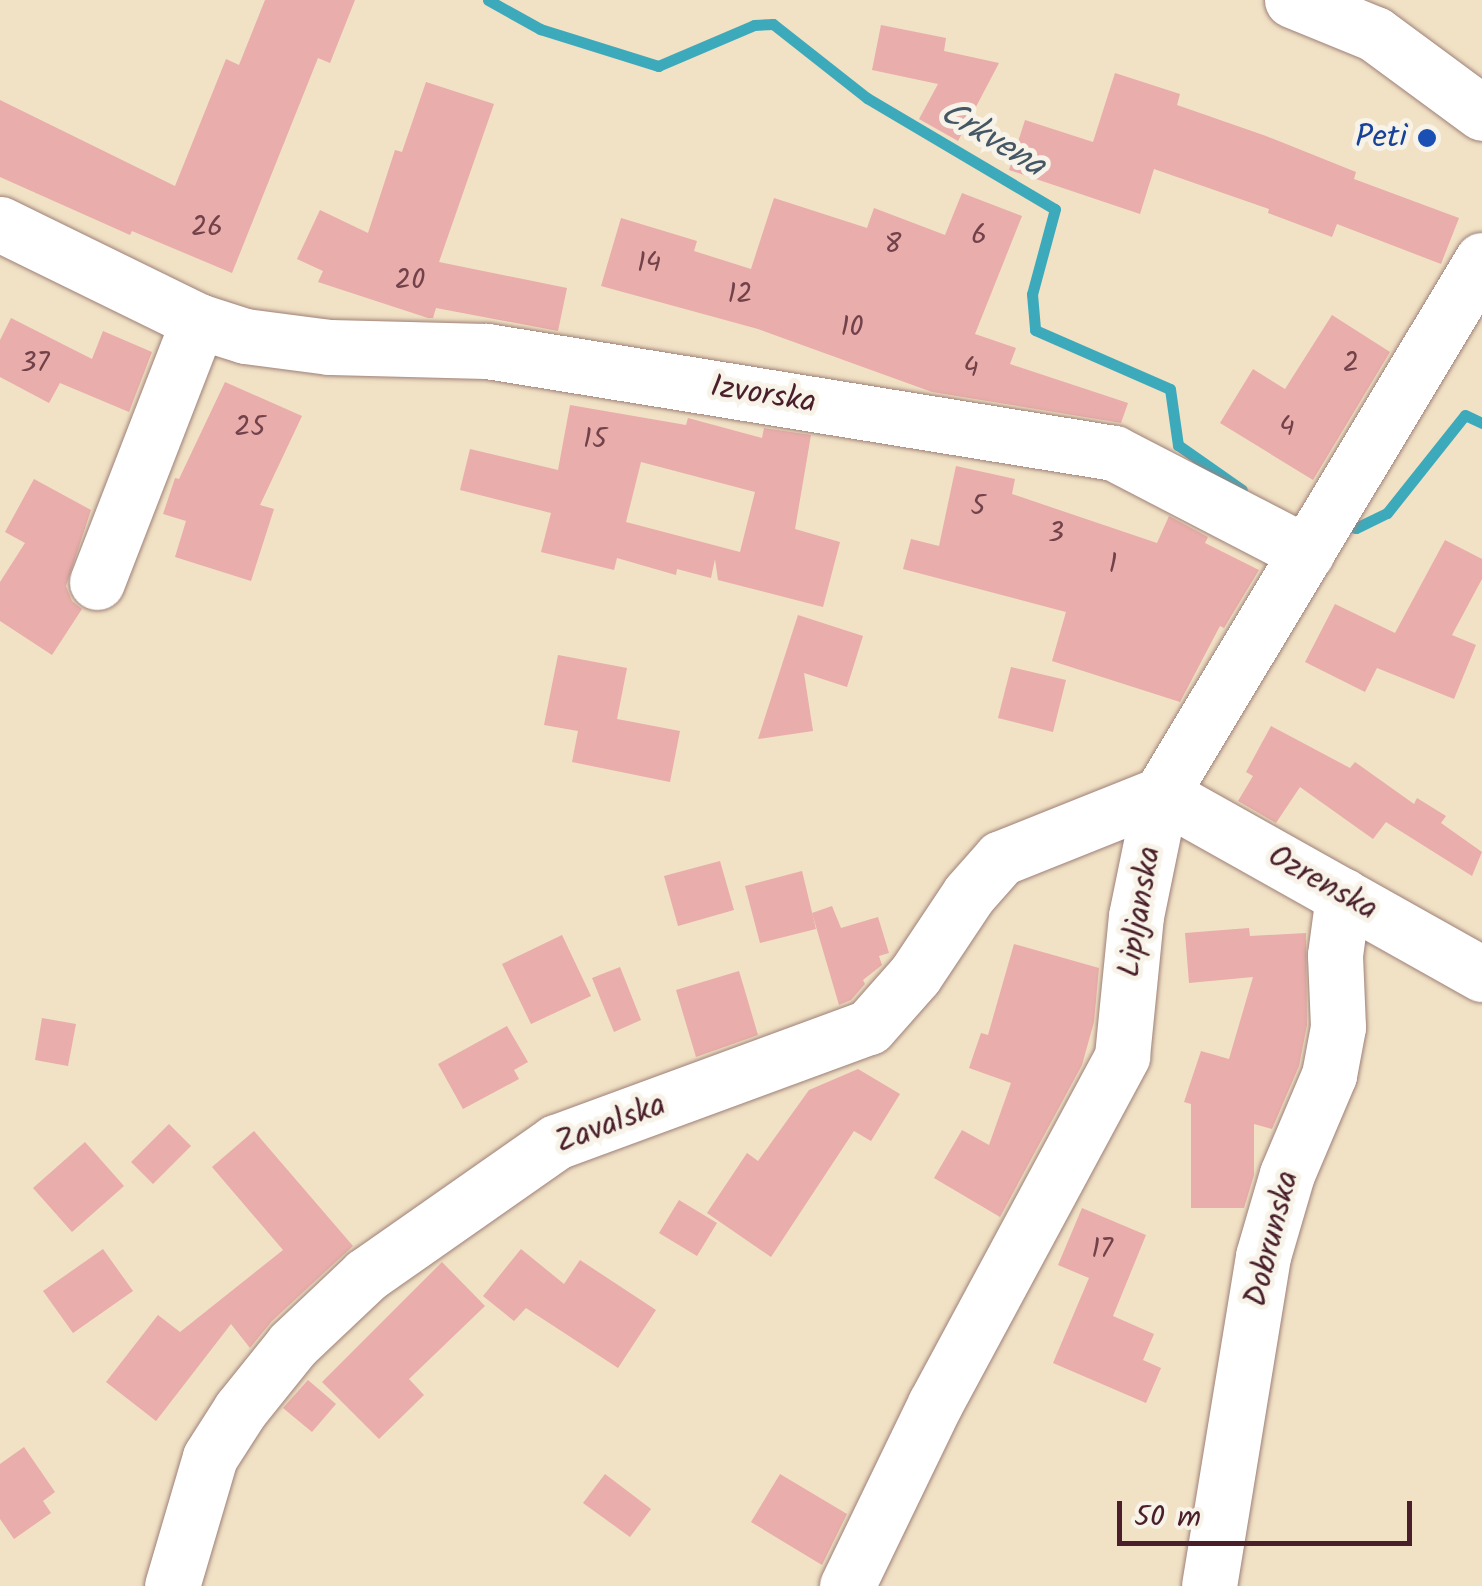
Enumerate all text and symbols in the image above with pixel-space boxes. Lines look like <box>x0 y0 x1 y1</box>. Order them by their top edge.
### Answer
water label: Crkvena <box>932 92 1052 188</box>
place label: Peti <box>1355 119 1407 157</box>
marker: Peti <box>1416 127 1438 149</box>
house number: 26 <box>191 211 223 245</box>
house number: 6 <box>971 219 987 253</box>
house number: 8 <box>885 228 901 262</box>
house number: 14 <box>637 247 661 281</box>
house number: 20 <box>395 264 425 298</box>
house number: 12 <box>727 278 753 312</box>
house number: 10 <box>841 311 863 345</box>
house number: 37 <box>21 347 49 381</box>
house number: 2 <box>1343 347 1359 381</box>
house number: 4 <box>963 352 979 386</box>
street label: Izvorska <box>708 369 818 423</box>
house number: 25 <box>234 411 266 445</box>
house number: 4 <box>1279 411 1295 445</box>
house number: 15 <box>583 423 607 457</box>
house number: 5 <box>970 490 986 524</box>
house number: 3 <box>1048 517 1064 551</box>
house number: 1 <box>1109 548 1117 582</box>
street label: Ozrenska <box>1260 838 1384 930</box>
street label: Lipljanska <box>1112 844 1170 980</box>
street label: Zavalska <box>551 1086 671 1164</box>
street label: Dobrunska <box>1238 1167 1308 1311</box>
house number: 17 <box>1091 1233 1113 1267</box>
scale bar <box>1122 1481 1417 1543</box>
text: 50 m <box>1134 1494 1201 1542</box>

